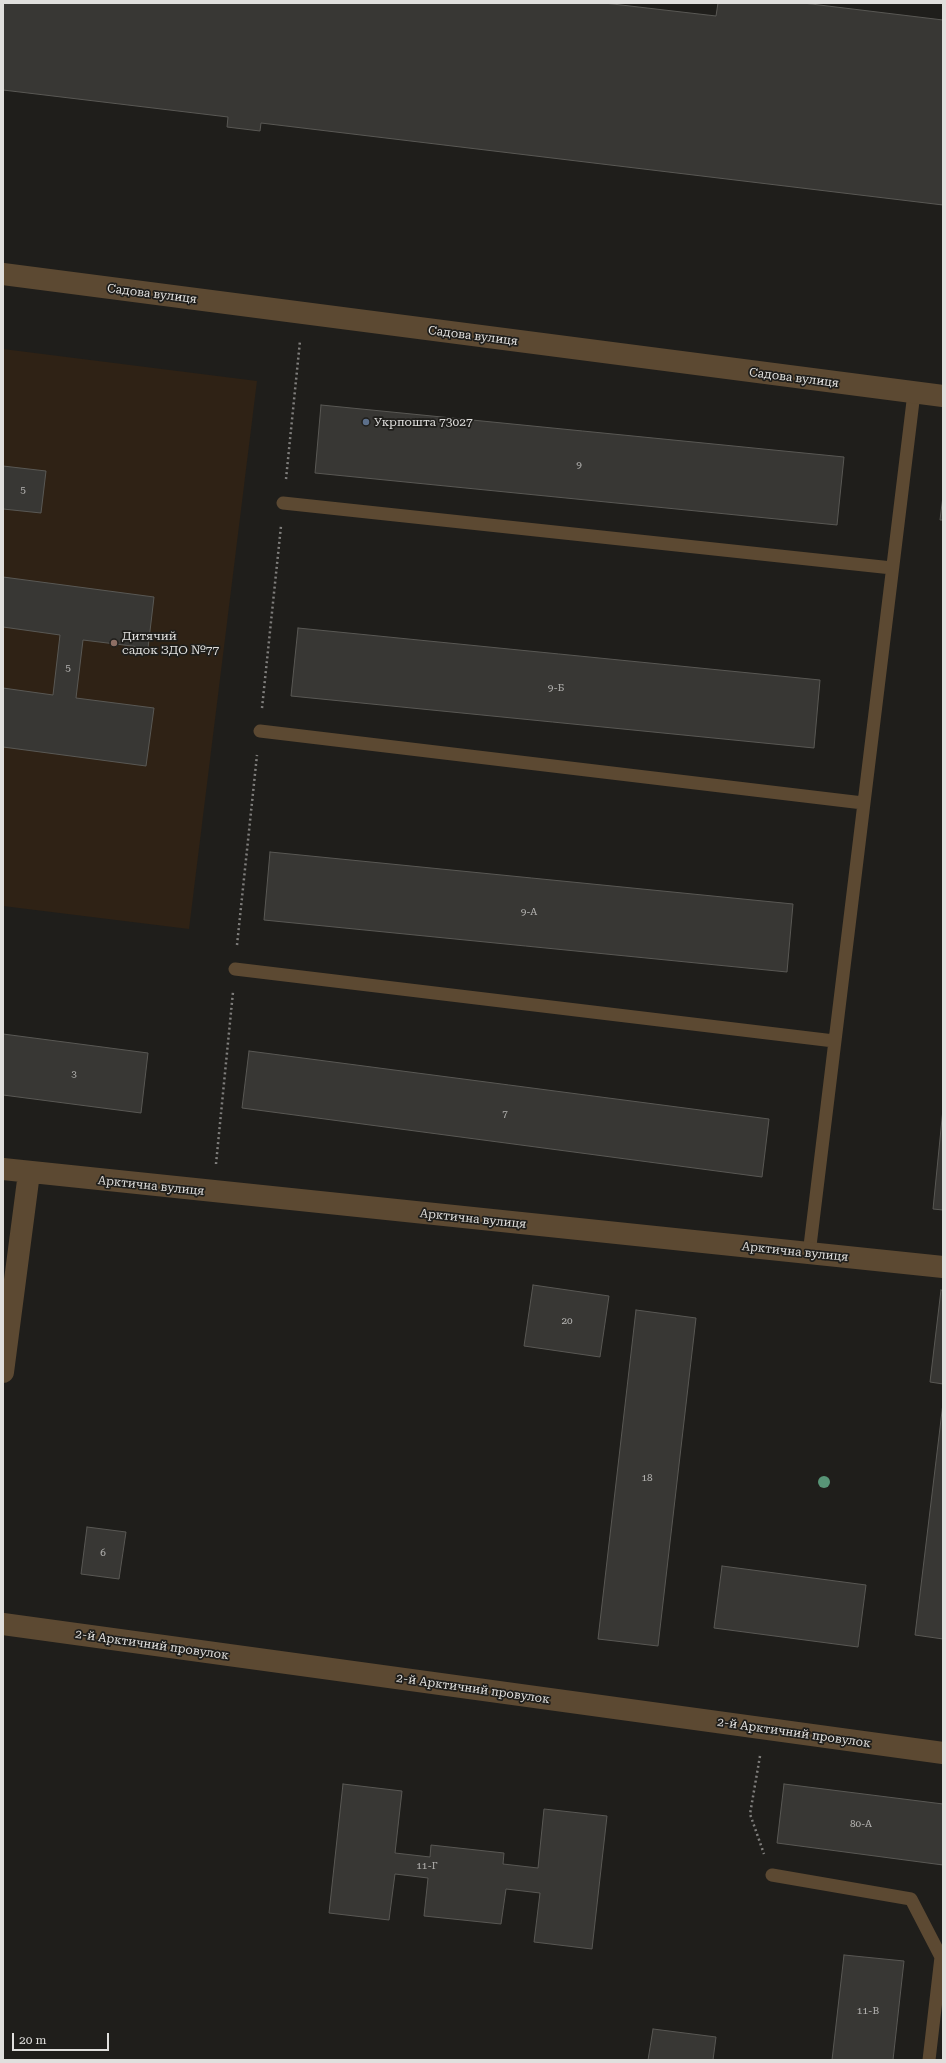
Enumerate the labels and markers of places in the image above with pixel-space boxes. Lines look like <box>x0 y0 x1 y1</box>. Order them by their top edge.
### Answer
place label: Укрпошта 73027 <box>374 415 473 429</box>
marker: Укрпошта 73027 <box>361 417 371 427</box>
place label: Дитячий садок ЗДО №77 <box>122 629 219 657</box>
marker: Дитячий садок ЗДО №77 <box>109 638 119 648</box>

